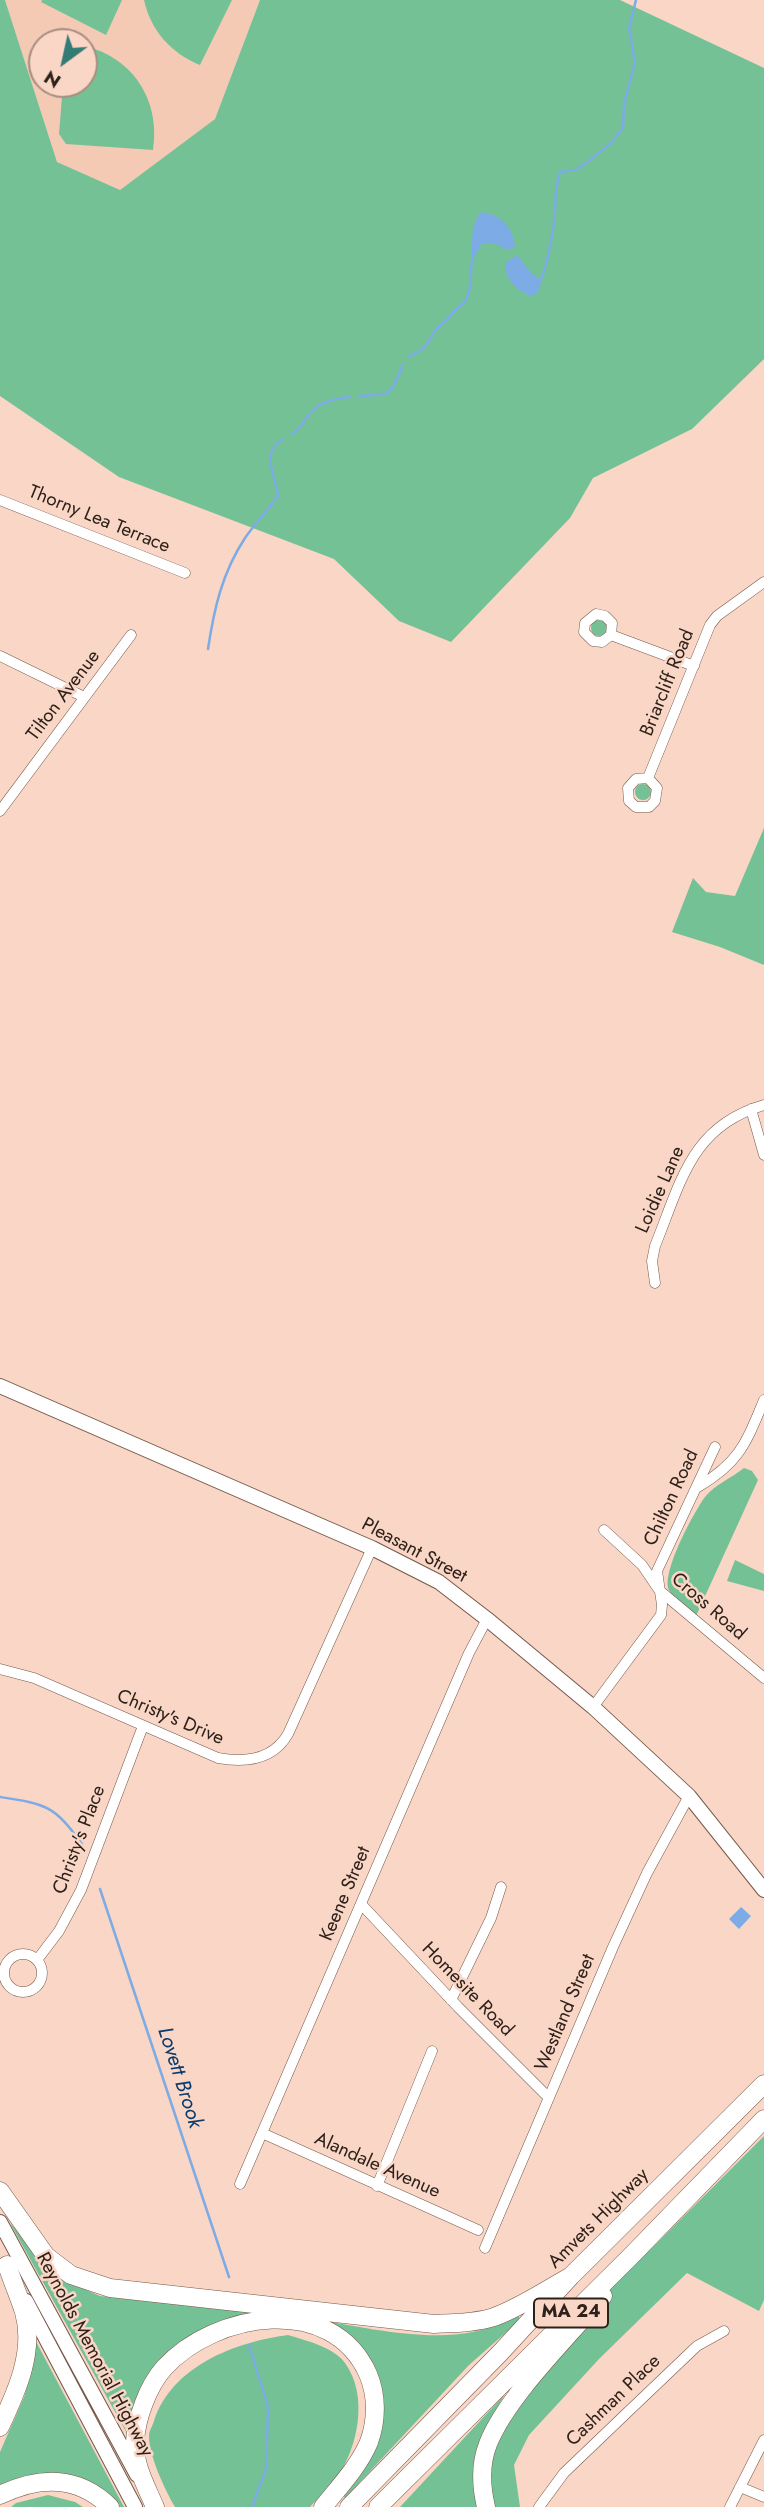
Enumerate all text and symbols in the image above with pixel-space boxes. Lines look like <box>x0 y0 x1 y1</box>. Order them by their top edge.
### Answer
north arrow <box>28 28 98 98</box>
text: N <box>39 64 66 95</box>
street label: Thorny Lea Terrace <box>25 481 173 559</box>
street label: Briarcliff Road <box>636 626 700 740</box>
street label: Tilton Avenue <box>22 646 106 746</box>
street label: Loidie Lane <box>632 1143 690 1237</box>
street label: Chilton Road <box>640 1446 704 1550</box>
street label: Pleasant Street <box>357 1514 471 1588</box>
street label: Cross Road <box>666 1568 750 1646</box>
street label: Christy's Drive <box>113 1685 227 1751</box>
street label: Christy's Place <box>49 1782 111 1898</box>
street label: Keene Street <box>316 1843 376 1945</box>
street label: Homesite Road <box>416 1938 518 2042</box>
street label: Westland Street <box>531 1951 601 2075</box>
water label: Lovett Brook <box>151 2024 207 2132</box>
street label: Alandale Avenue <box>311 2128 443 2204</box>
street label: Amvets Highway <box>544 2164 654 2274</box>
street label: Reynolds Memorial Highway <box>30 2249 158 2461</box>
road number: MA 24 <box>534 2298 608 2328</box>
street label: Cashman Place <box>562 2350 666 2452</box>

